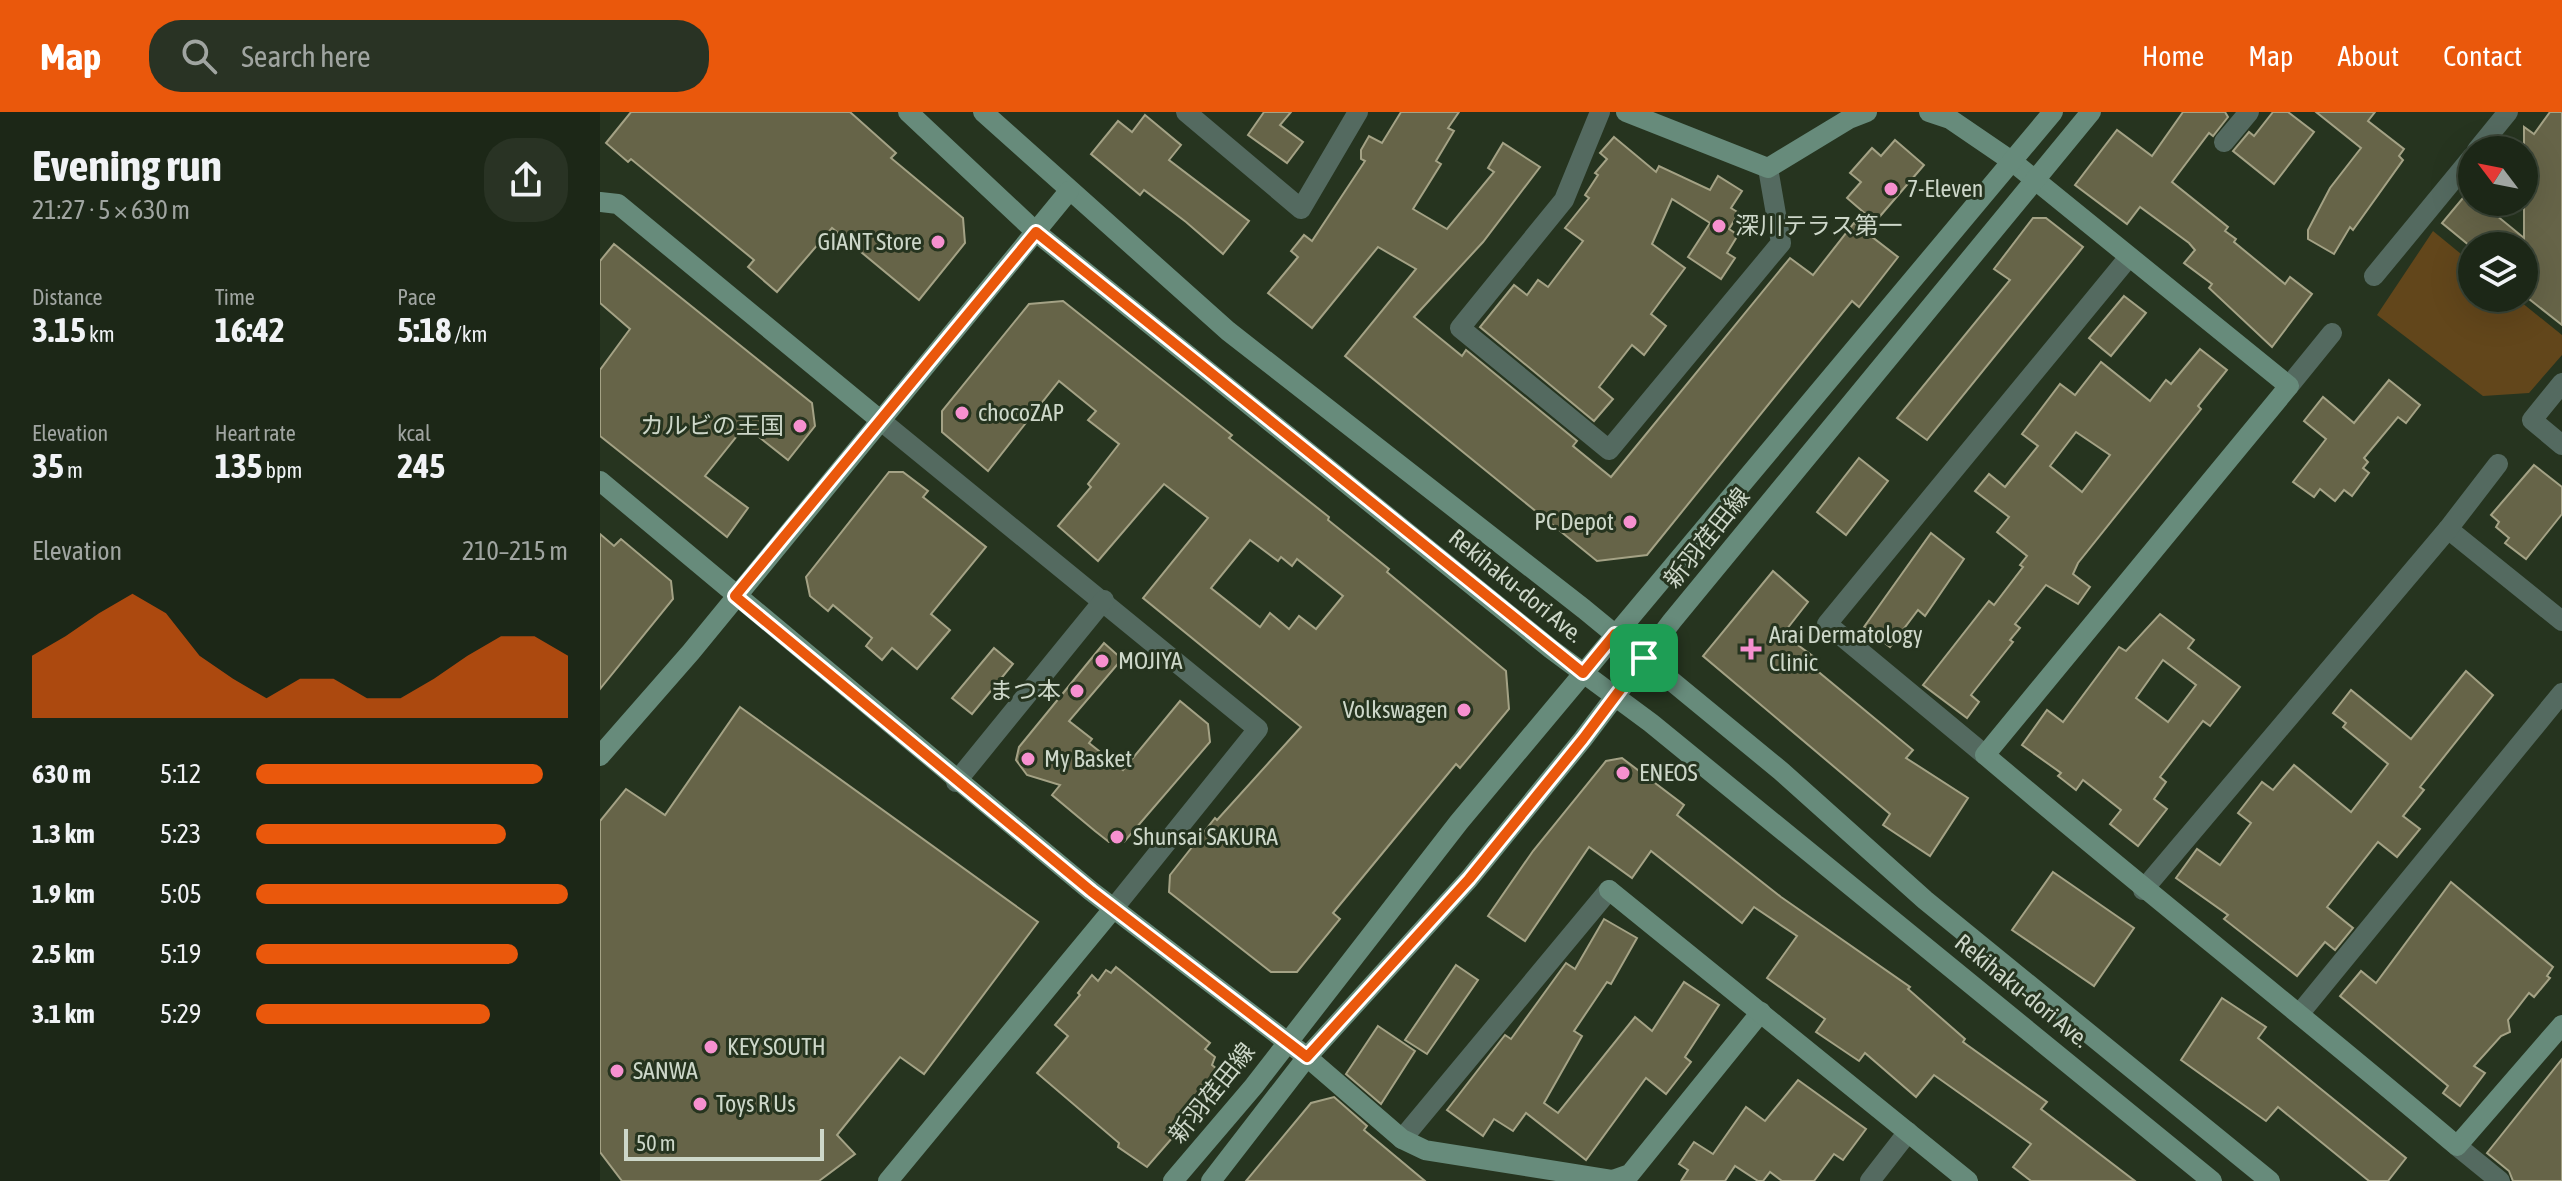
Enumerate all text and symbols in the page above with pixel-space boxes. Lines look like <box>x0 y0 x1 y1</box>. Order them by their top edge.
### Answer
search box <box>149 20 709 92</box>
icon: search <box>177 34 221 78</box>
text: Map <box>40 35 101 78</box>
text: Search here <box>241 39 371 73</box>
text: Home <box>2142 40 2204 72</box>
text: Map <box>2248 40 2293 72</box>
text: About <box>2337 40 2399 72</box>
text: Contact <box>2443 40 2522 72</box>
north arrow <box>2458 136 2538 216</box>
map controls <box>2458 136 2538 312</box>
button: share <box>484 138 568 222</box>
text: Evening run <box>32 140 222 190</box>
place label: 7-Eleven <box>1907 175 1983 202</box>
marker: 7-Eleven <box>1882 180 1900 198</box>
text: 21:27 · 5 × 630 m <box>32 195 190 225</box>
place label: 深川テラス第一 <box>1735 212 1903 239</box>
marker: 深川テラス第一 <box>1710 217 1728 235</box>
place label: GIANT Store <box>817 228 922 255</box>
button: layers <box>2458 232 2538 312</box>
marker: GIANT Store <box>929 233 947 251</box>
text: Distance <box>32 284 103 310</box>
text: Time <box>215 284 255 310</box>
text: Pace <box>397 284 436 310</box>
text: 3.15 <box>32 310 86 349</box>
text: 16:42 <box>215 310 285 349</box>
text: 5:18 <box>397 310 451 349</box>
text: km <box>86 321 115 347</box>
text: /km <box>451 321 487 347</box>
place label: chocoZAP <box>978 399 1064 426</box>
marker: chocoZAP <box>953 404 971 422</box>
place label: カルビの王国 <box>640 412 784 439</box>
marker: カルビの王国 <box>791 417 809 435</box>
text: Elevation <box>32 420 108 446</box>
text: Heart rate <box>215 420 296 446</box>
text: kcal <box>397 420 431 446</box>
text: 35 <box>32 446 64 485</box>
text: 135 <box>215 446 263 485</box>
text: 245 <box>397 446 445 485</box>
text: m <box>64 457 83 483</box>
text: bpm <box>263 457 302 483</box>
street label: 新羽荏田線 <box>1658 483 1755 593</box>
place label: PC Depot <box>1534 508 1614 535</box>
marker: PC Depot <box>1621 513 1639 531</box>
street label: Rekihaku-dori Ave. <box>1444 523 1589 648</box>
text: Elevation <box>32 536 122 566</box>
text: 210–215 m <box>462 536 568 566</box>
place label: Arai Dermatology Clinic <box>1769 621 1923 676</box>
pin <box>1610 624 1678 692</box>
icon: arrive <box>1622 636 1666 680</box>
marker: Arai Dermatology Clinic <box>1740 638 1762 660</box>
place label: MOJIYA <box>1118 647 1183 674</box>
marker: MOJIYA <box>1093 652 1111 670</box>
place label: まつ本 <box>989 677 1061 704</box>
marker: まつ本 <box>1068 682 1086 700</box>
place label: Volkswagen <box>1343 696 1448 723</box>
marker: Volkswagen <box>1455 701 1473 719</box>
place label: My Basket <box>1044 745 1132 772</box>
marker: My Basket <box>1019 750 1037 768</box>
text: 630 m <box>32 759 91 789</box>
text: 5:12 <box>160 759 201 789</box>
place label: ENEOS <box>1639 759 1698 786</box>
marker: ENEOS <box>1614 764 1632 782</box>
text: 1.3 km <box>32 819 95 849</box>
text: 5:23 <box>160 819 201 849</box>
place label: Shunsai SAKURA <box>1133 823 1278 850</box>
marker: Shunsai SAKURA <box>1108 828 1126 846</box>
text: 1.9 km <box>32 879 95 909</box>
text: 5:05 <box>160 879 202 909</box>
street label: Rekihaku-dori Ave. <box>1950 928 2095 1053</box>
text: 2.5 km <box>32 939 95 969</box>
text: 5:19 <box>160 939 201 969</box>
text: 3.1 km <box>32 999 95 1029</box>
text: 5:29 <box>160 999 201 1029</box>
place label: KEY SOUTH <box>727 1033 826 1060</box>
marker: KEY SOUTH <box>702 1038 720 1056</box>
street label: 新羽荏田線 <box>1163 1038 1260 1148</box>
place label: SANWA <box>633 1057 698 1084</box>
marker: SANWA <box>608 1062 626 1080</box>
place label: Toys R Us <box>716 1090 796 1117</box>
marker: Toys R Us <box>691 1095 709 1113</box>
scale bar <box>624 1125 824 1161</box>
text: 50 m <box>636 1130 676 1156</box>

